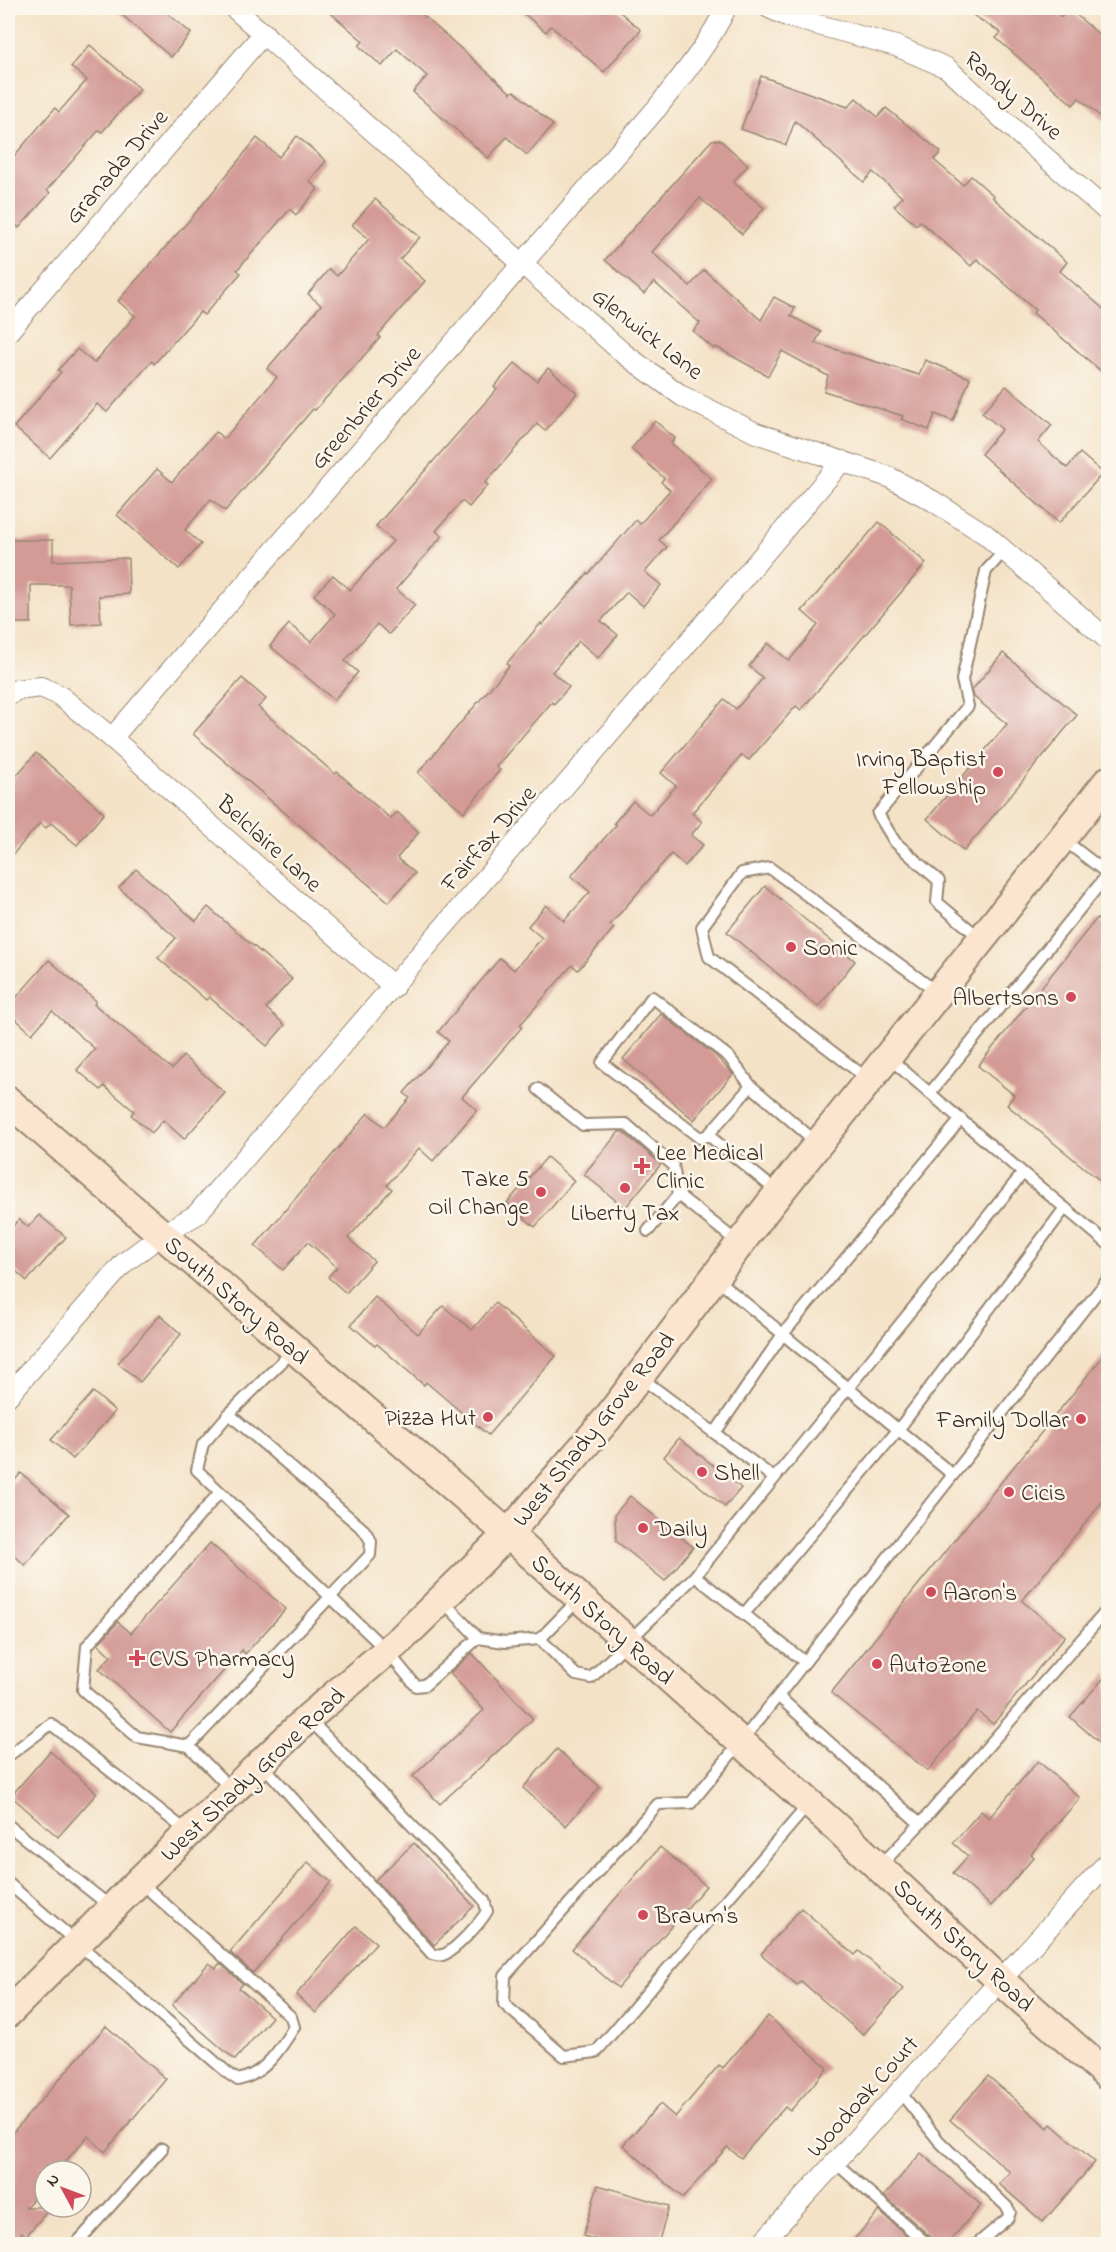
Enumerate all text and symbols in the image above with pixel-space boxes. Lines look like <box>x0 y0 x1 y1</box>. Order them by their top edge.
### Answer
street label: Randy Drive <box>955 44 1070 151</box>
street label: Granada Drive <box>58 102 178 233</box>
street label: Glenwick Lane <box>583 280 710 390</box>
street label: Greenbrier Drive <box>303 339 431 478</box>
place label: Irving Baptist Fellowship <box>856 743 986 806</box>
marker: Irving Baptist Fellowship <box>991 765 1005 779</box>
street label: Fairfax Drive <box>433 778 546 901</box>
street label: Belclaire Lane <box>207 787 329 902</box>
place label: Sonic <box>803 932 858 967</box>
marker: Sonic <box>784 940 798 954</box>
place label: Albertsons <box>953 982 1059 1017</box>
marker: Albertsons <box>1064 990 1078 1004</box>
place label: Lee Medical Clinic <box>656 1137 763 1200</box>
marker: Lee Medical Clinic <box>633 1157 651 1175</box>
place label: Take 5 Oil Change <box>428 1163 529 1226</box>
marker: Liberty Tax <box>618 1181 632 1195</box>
marker: Take 5 Oil Change <box>534 1185 548 1199</box>
place label: Liberty Tax <box>571 1197 679 1233</box>
street label: South Story Road <box>155 1229 316 1376</box>
street label: West Shady Grove Road <box>505 1325 686 1536</box>
place label: Pizza Hut <box>384 1402 476 1437</box>
place label: Family Dollar <box>935 1404 1070 1440</box>
marker: Pizza Hut <box>481 1410 495 1424</box>
marker: Family Dollar <box>1074 1412 1088 1426</box>
place label: Shell <box>714 1457 760 1492</box>
marker: Shell <box>695 1465 709 1479</box>
place label: Cicis <box>1021 1477 1066 1512</box>
marker: Cicis <box>1002 1485 1016 1499</box>
place label: Daily <box>654 1513 707 1549</box>
marker: Daily <box>636 1521 650 1535</box>
street label: South Story Road <box>521 1547 681 1696</box>
place label: Aaron's <box>943 1577 1017 1612</box>
marker: Aaron's <box>924 1585 938 1599</box>
place label: CVS Pharmacy <box>149 1643 295 1679</box>
place label: AutoZone <box>889 1649 987 1684</box>
marker: CVS Pharmacy <box>130 1651 144 1665</box>
marker: AutoZone <box>870 1657 884 1671</box>
street label: West Shady Grove Road <box>153 1680 355 1872</box>
street label: South Story Road <box>883 1872 1041 2023</box>
place label: Braum's <box>654 1900 739 1935</box>
marker: Braum's <box>636 1908 650 1922</box>
street label: Woodoak Court <box>799 2029 928 2167</box>
north arrow <box>33 2159 93 2219</box>
text: N <box>41 2168 66 2192</box>

